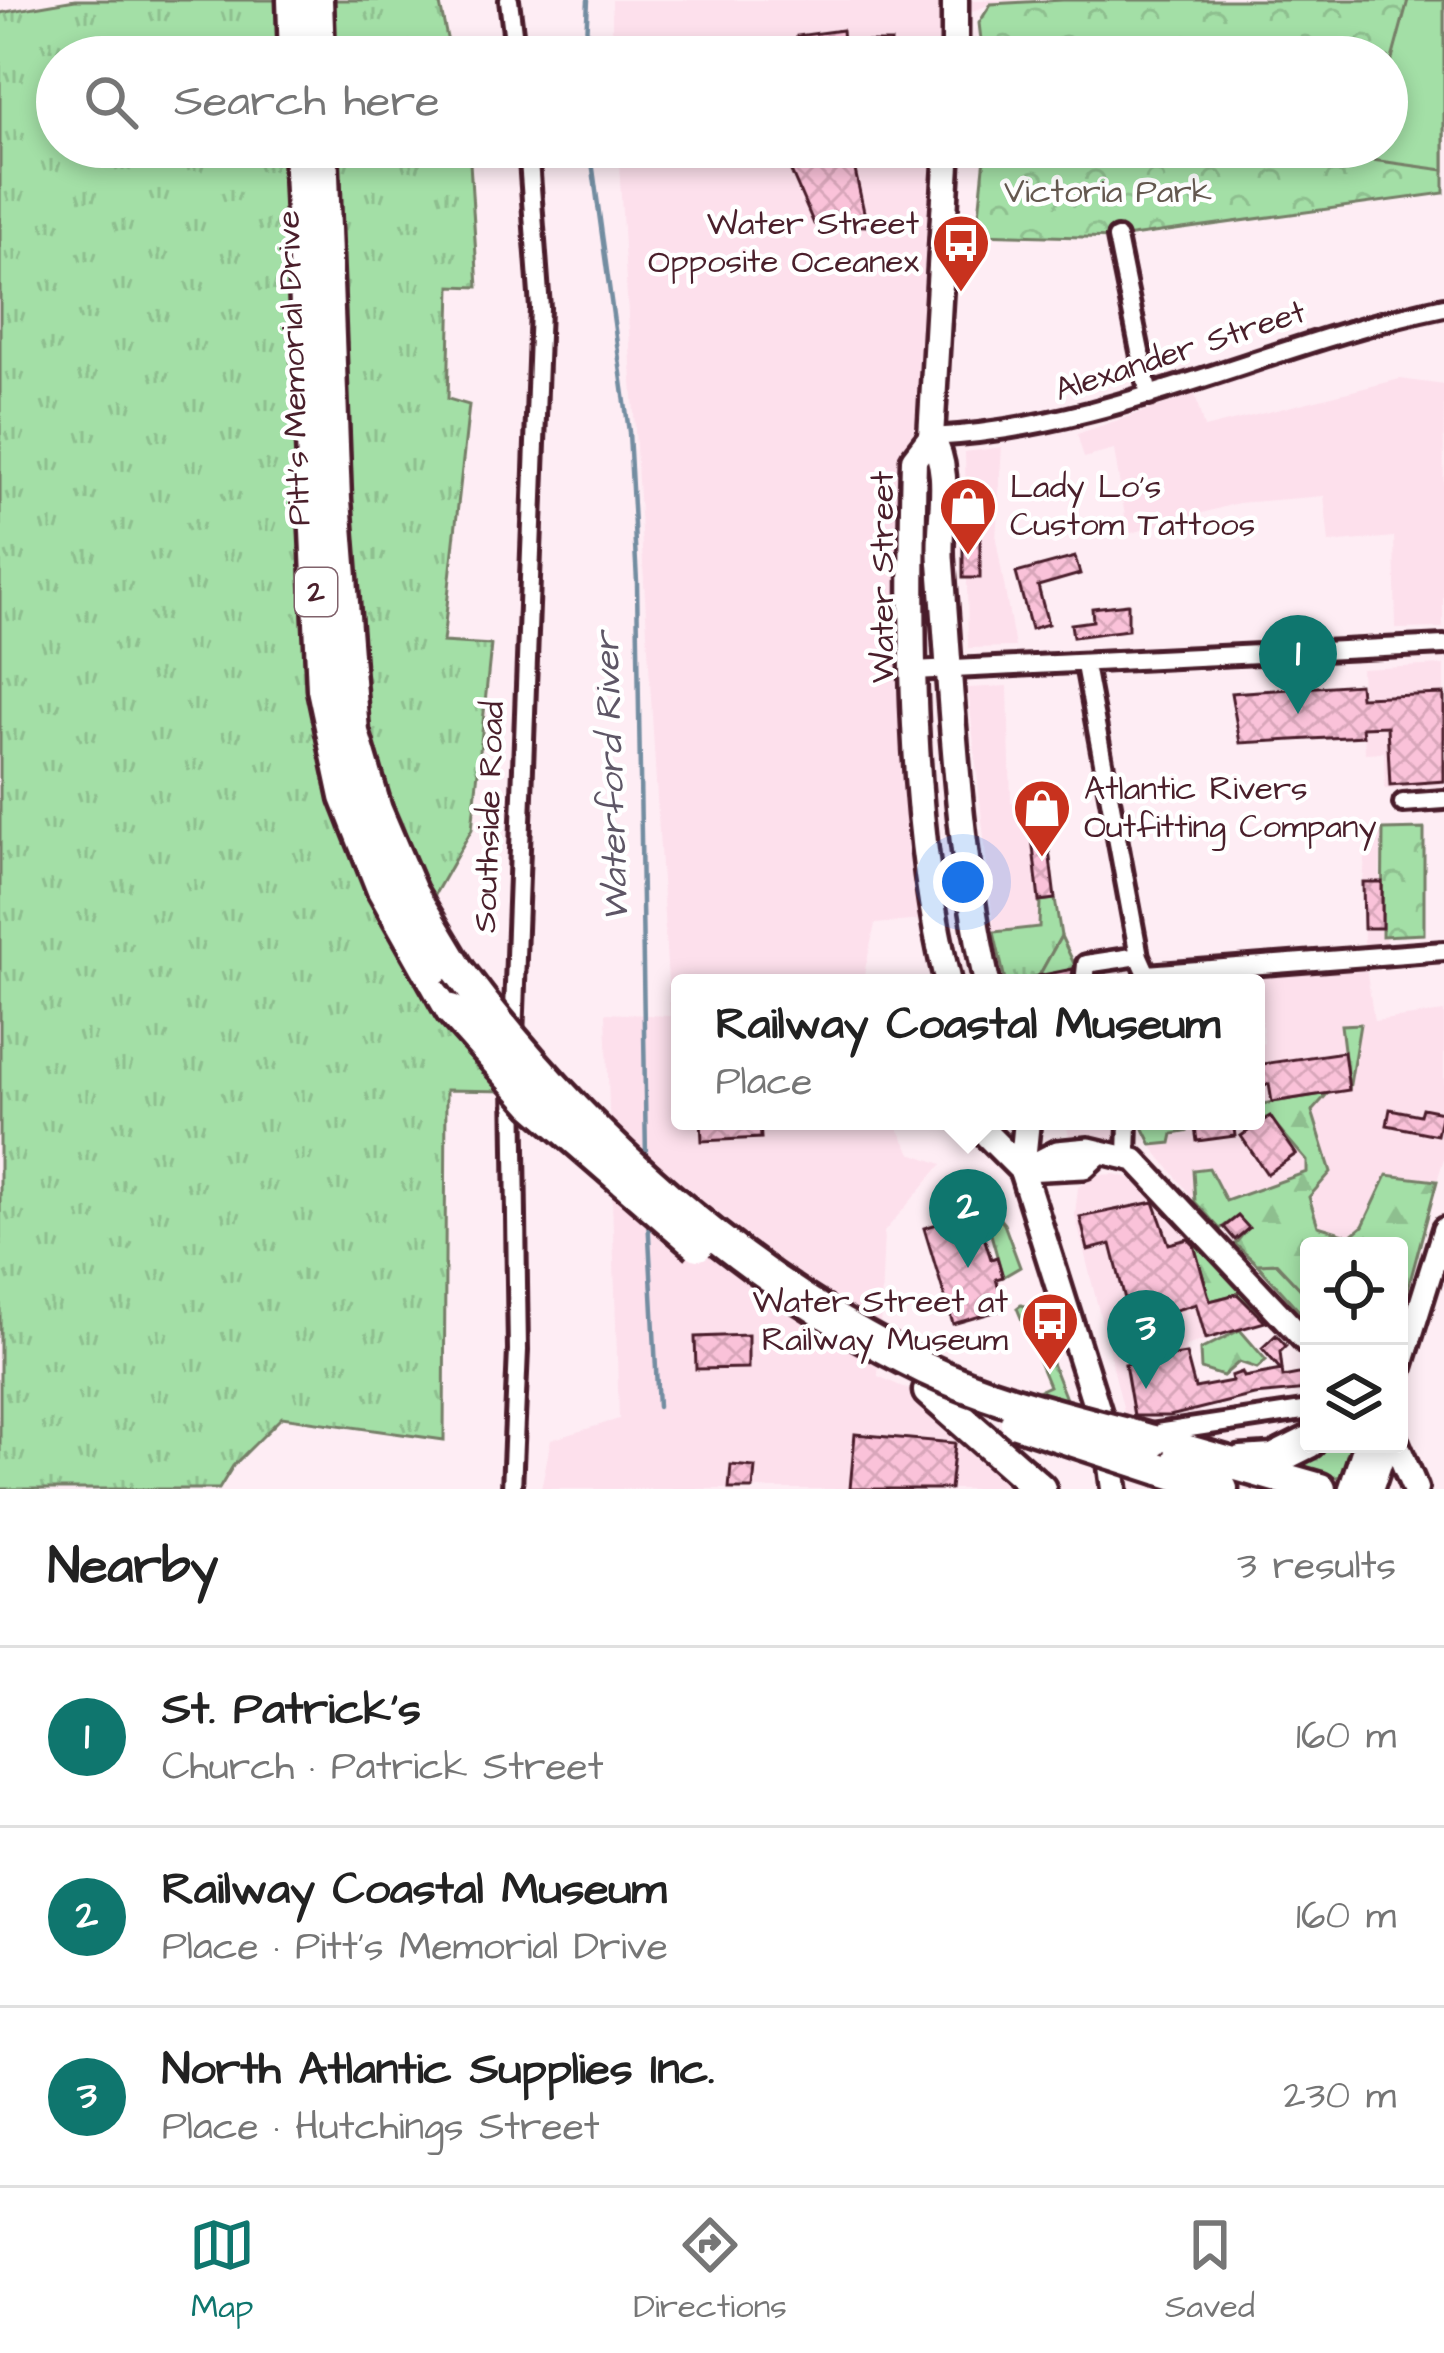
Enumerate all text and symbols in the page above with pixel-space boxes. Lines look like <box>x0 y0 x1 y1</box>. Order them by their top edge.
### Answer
search box <box>36 36 1408 168</box>
icon: search <box>78 69 144 135</box>
text: Search here <box>174 71 440 133</box>
park label: Victoria Park <box>1004 169 1212 215</box>
place label: Water Street Opposite Oceanex <box>648 201 919 285</box>
street label: Pitt's Memorial Drive <box>266 210 322 526</box>
bus stop icon: Water Street Opposite Oceanex <box>930 212 992 294</box>
street label: Alexander Street <box>1049 289 1311 413</box>
place label: Lady Lo's Custom Tattoos <box>1010 464 1255 548</box>
street label: Water Street <box>860 471 906 683</box>
shop icon: Lady Lo's Custom Tattoos <box>937 475 999 557</box>
road number: 2 <box>295 568 337 616</box>
pin: 1 <box>1259 615 1337 714</box>
water label: Waterford River <box>581 627 643 923</box>
street label: Southside Road <box>462 700 516 934</box>
place label: Atlantic Rivers Outfitting Company <box>1084 766 1377 852</box>
shop icon: Atlantic Rivers Outfitting Company <box>1011 777 1073 859</box>
your location <box>933 852 993 912</box>
popup <box>671 974 1265 1130</box>
text: Railway Coastal Museum <box>716 994 1220 1056</box>
text: Place <box>716 1056 812 1110</box>
pin: 2 <box>929 1169 1007 1268</box>
map controls <box>1300 1237 1408 1453</box>
button: locate <box>1300 1237 1408 1345</box>
place label: Water Street at Railway Museum <box>752 1279 1008 1364</box>
bus stop icon: Water Street at Railway Museum <box>1019 1290 1081 1372</box>
pin: 3 <box>1107 1290 1185 1389</box>
button: layers <box>1300 1345 1408 1453</box>
text: Nearby <box>48 1532 218 1603</box>
text: 3 results <box>1237 1540 1396 1594</box>
text: St. Patrick's <box>162 1679 421 1741</box>
text: 1 <box>85 1710 90 1764</box>
text: 160 m <box>1296 1710 1396 1764</box>
text: Church · Patrick Street <box>162 1741 603 1795</box>
text: Railway Coastal Museum <box>162 1859 667 1921</box>
text: 2 <box>76 1890 98 1944</box>
text: 160 m <box>1296 1890 1396 1944</box>
text: Place · Pitt's Memorial Drive <box>162 1921 668 1975</box>
text: North Atlantic Supplies Inc. <box>162 2039 715 2101</box>
text: 3 <box>77 2070 97 2124</box>
text: 230 m <box>1283 2070 1396 2124</box>
text: Place · Hutchings Street <box>162 2101 600 2155</box>
tab: Map <box>189 2212 255 2330</box>
tab: Directions <box>633 2212 787 2330</box>
tab: Saved <box>1165 2212 1255 2330</box>

